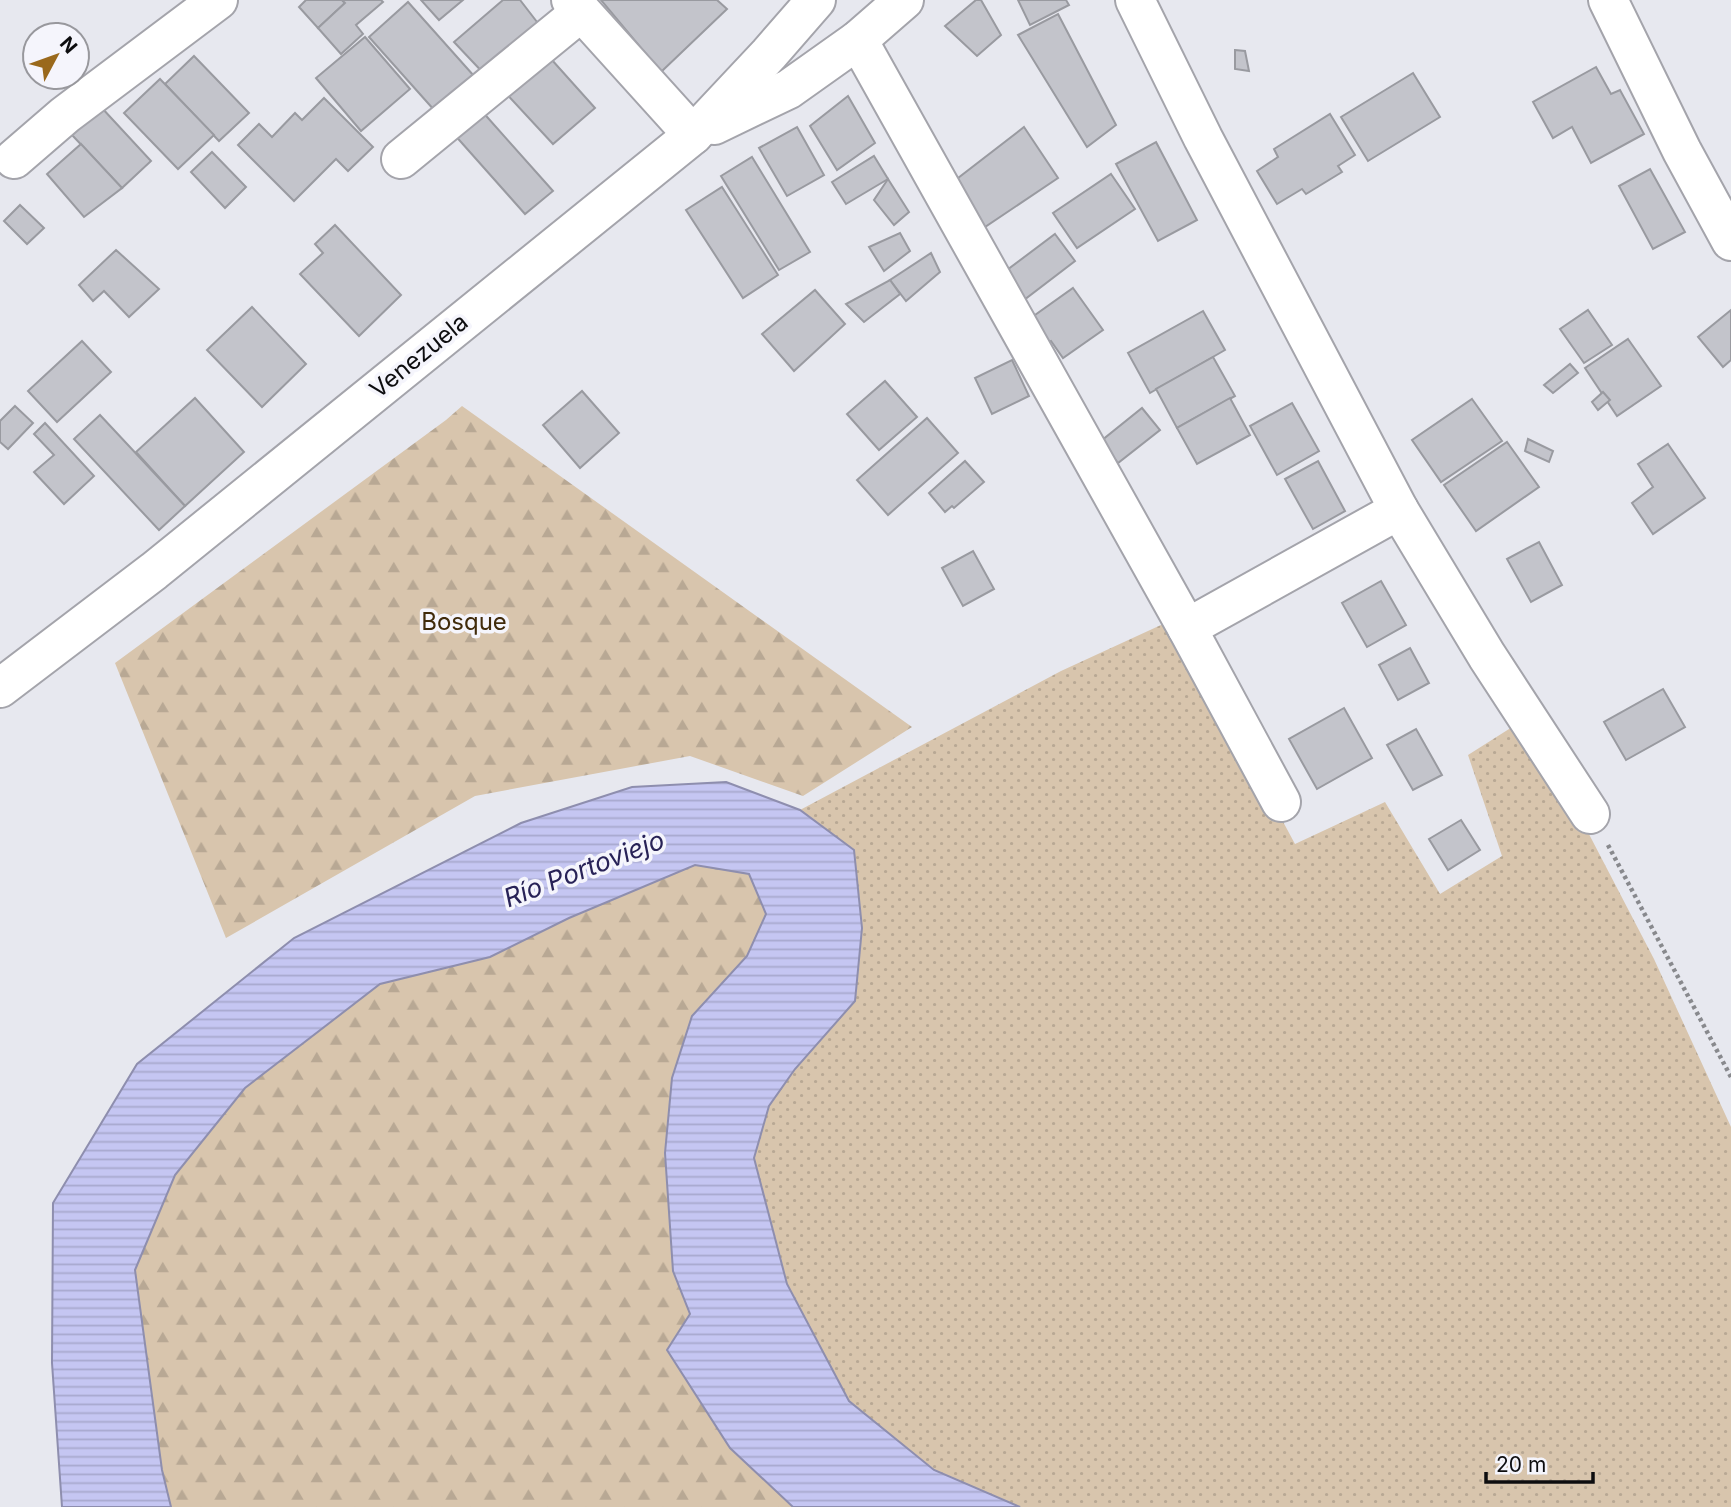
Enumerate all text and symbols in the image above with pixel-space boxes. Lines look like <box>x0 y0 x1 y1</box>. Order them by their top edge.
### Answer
north arrow <box>21 21 91 91</box>
text: N <box>55 32 82 58</box>
street label: Venezuela <box>364 307 474 404</box>
park label: Bosque <box>421 607 507 636</box>
water label: Río Portoviejo <box>499 824 668 913</box>
scale bar <box>1486 1440 1593 1484</box>
text: 20 m <box>1496 1452 1546 1477</box>

